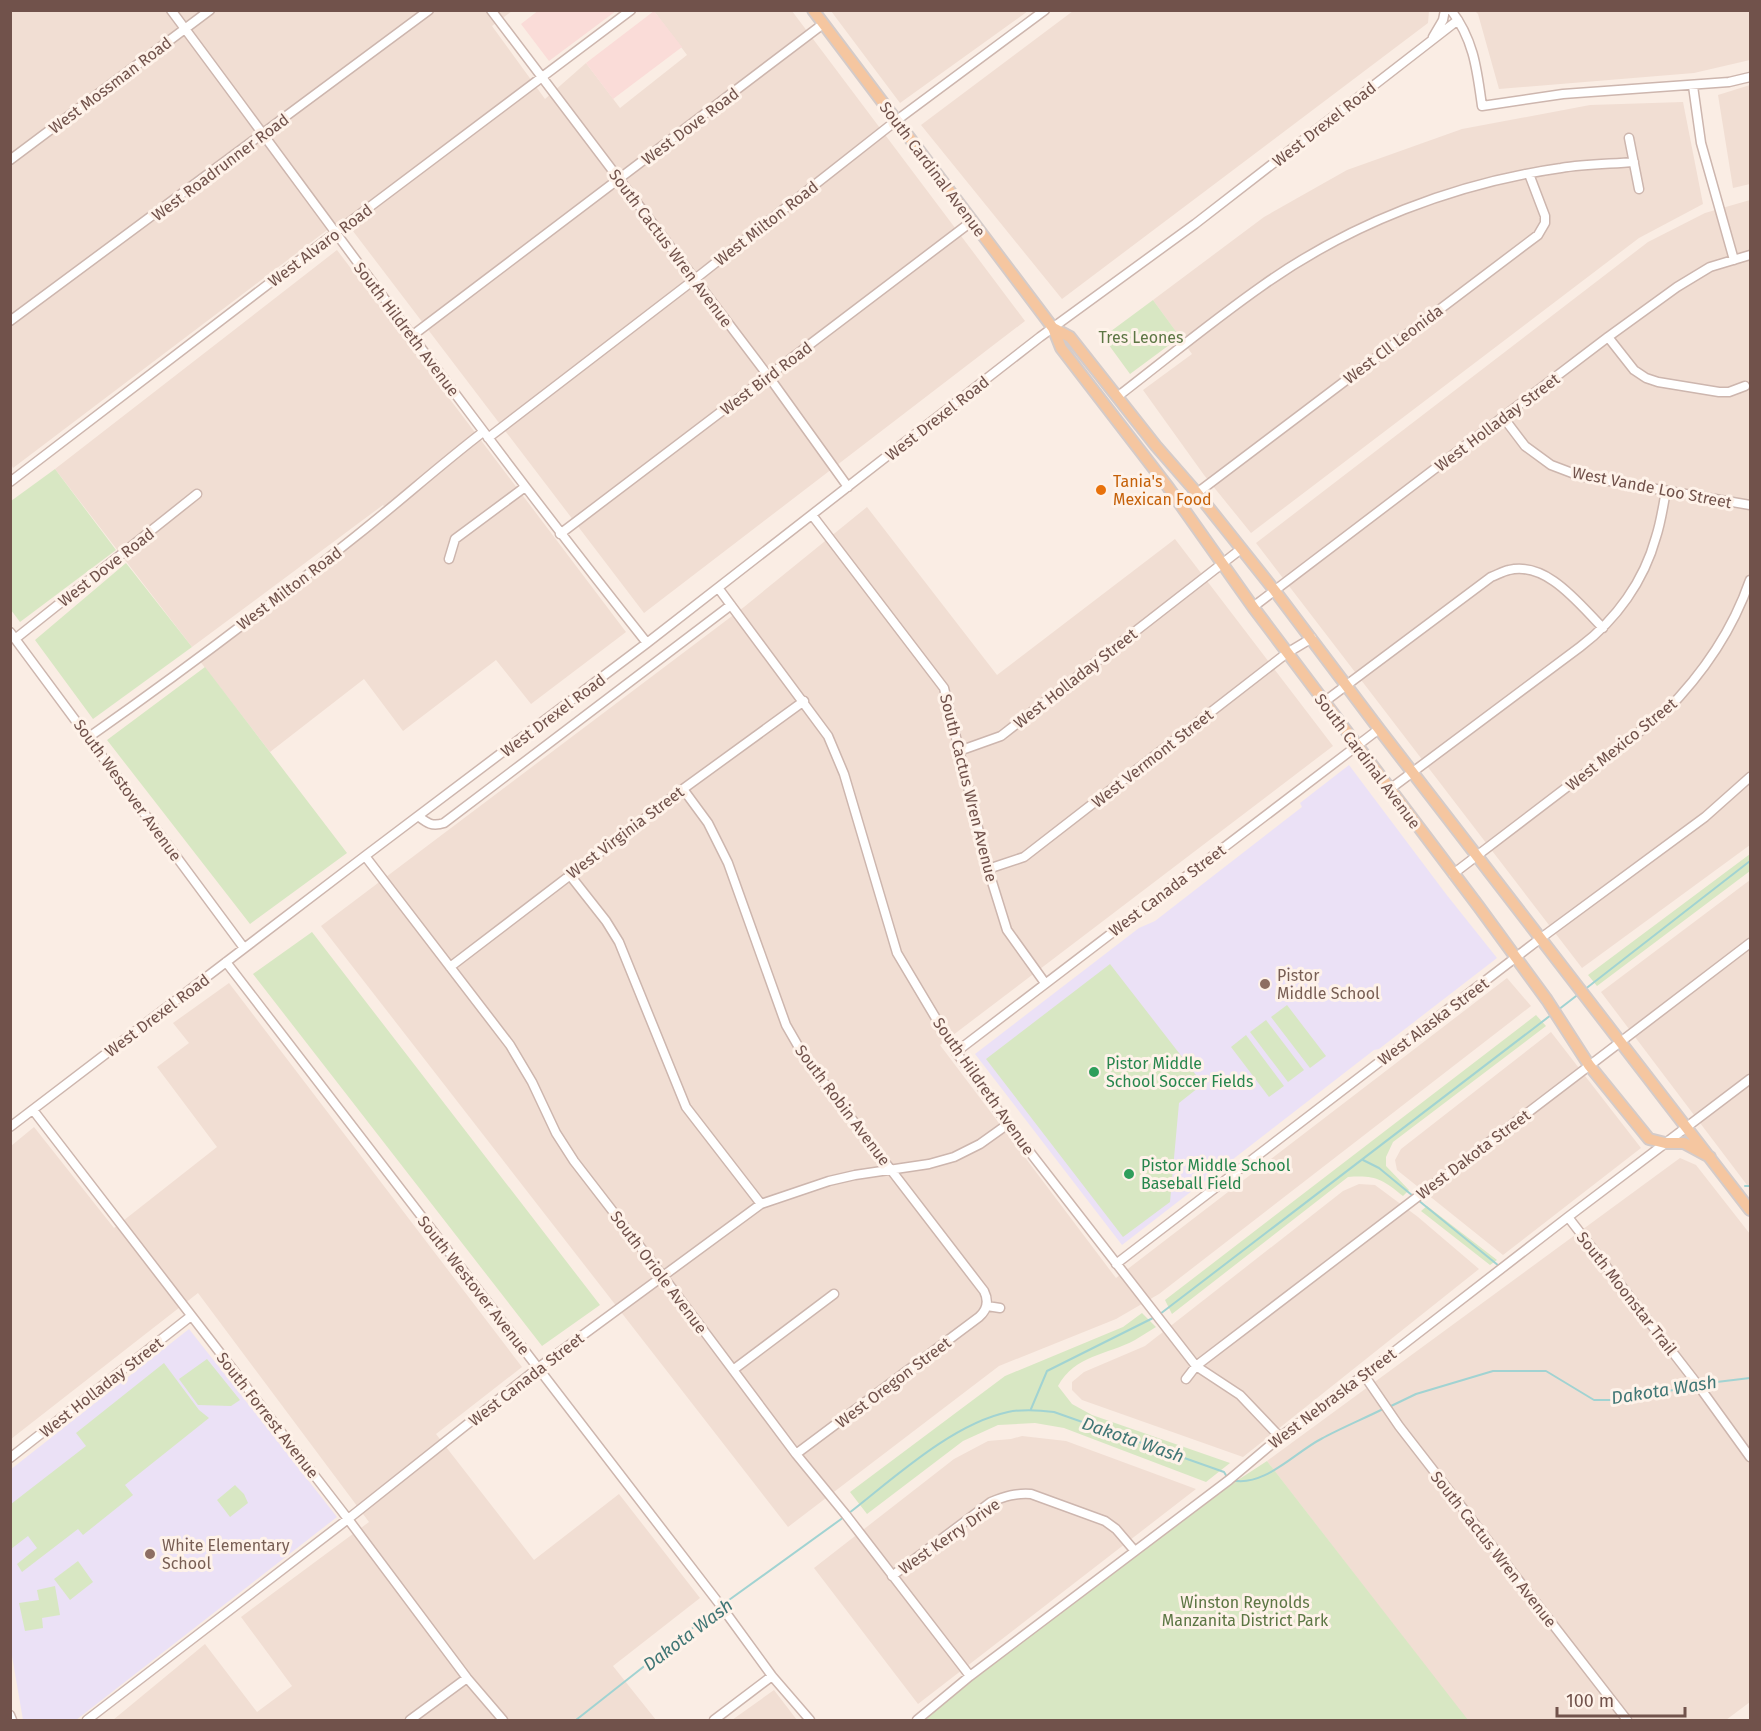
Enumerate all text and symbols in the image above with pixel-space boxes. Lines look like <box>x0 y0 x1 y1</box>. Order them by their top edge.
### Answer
street label: West Mossman Road <box>45 33 175 138</box>
street label: West Drexel Road <box>1269 78 1380 171</box>
street label: West Dove Road <box>638 84 743 169</box>
street label: South Cardinal Avenue <box>876 98 990 241</box>
street label: West Roadrunner Road <box>148 110 292 225</box>
street label: South Cactus Wren Avenue <box>605 166 736 331</box>
street label: West Milton Road <box>711 177 822 270</box>
street label: West Alvaro Road <box>264 200 376 291</box>
street label: South Hildreth Avenue <box>350 258 463 400</box>
street label: West Cll Leonida <box>1340 301 1447 388</box>
park label: Tres Leones <box>1098 328 1184 347</box>
street label: West Bird Road <box>717 338 816 419</box>
street label: West Holladay Street <box>1431 369 1564 475</box>
street label: West Drexel Road <box>882 372 993 465</box>
street label: West Vande Loo Street <box>1571 463 1733 512</box>
place label: Tania's Mexican Food <box>1113 472 1212 509</box>
marker: Tania's Mexican Food <box>1094 483 1108 497</box>
street label: West Dove Road <box>55 524 158 611</box>
street label: West Milton Road <box>233 543 345 634</box>
street label: West Holladay Street <box>1010 624 1141 732</box>
street label: West Drexel Road <box>497 670 609 761</box>
street label: South Cardinal Avenue <box>1311 690 1425 833</box>
street label: South Cactus Wren Avenue <box>936 692 1001 884</box>
street label: West Mexico Street <box>1562 694 1681 795</box>
street label: West Vermont Street <box>1088 705 1217 812</box>
street label: South Westover Avenue <box>70 716 186 865</box>
street label: West Virginia Street <box>563 782 688 883</box>
street label: West Canada Street <box>1105 840 1229 940</box>
place label: Pistor Middle School <box>1277 966 1380 1003</box>
street label: West Drexel Road <box>101 970 213 1061</box>
street label: West Alaska Street <box>1374 974 1492 1069</box>
marker: Pistor Middle School <box>1258 977 1272 991</box>
street label: South Hildreth Avenue <box>929 1014 1038 1159</box>
street label: South Robin Avenue <box>791 1041 894 1169</box>
place label: Pistor Middle School Soccer Fields <box>1106 1054 1253 1091</box>
marker: Pistor Middle School Soccer Fields <box>1087 1065 1101 1079</box>
street label: West Dakota Street <box>1413 1105 1534 1203</box>
place label: Pistor Middle School Baseball Field <box>1141 1156 1291 1193</box>
marker: Pistor Middle School Baseball Field <box>1122 1167 1136 1181</box>
street label: South Oriole Avenue <box>606 1207 711 1337</box>
street label: South Westover Avenue <box>414 1212 534 1358</box>
street label: South Moonstar Trail <box>1573 1228 1681 1359</box>
street label: West Canada Street <box>465 1328 588 1430</box>
street label: West Holladay Street <box>36 1333 167 1441</box>
street label: West Oregon Street <box>832 1333 955 1432</box>
street label: West Nebraska Street <box>1265 1344 1400 1452</box>
street label: South Forrest Avenue <box>213 1349 323 1482</box>
water label: Dakota Wash <box>1610 1371 1718 1409</box>
water label: Dakota Wash <box>1079 1412 1187 1468</box>
street label: South Cactus Wren Avenue <box>1427 1467 1561 1631</box>
street label: West Kerry Drive <box>895 1494 1004 1578</box>
place label: White Elementary School <box>162 1536 290 1573</box>
marker: White Elementary School <box>143 1547 157 1561</box>
park label: Winston Reynolds Manzanita District Park <box>1162 1593 1329 1630</box>
water label: Dakota Wash <box>639 1594 737 1676</box>
scale bar <box>1557 1680 1684 1718</box>
text: 100 m <box>1566 1690 1614 1712</box>

